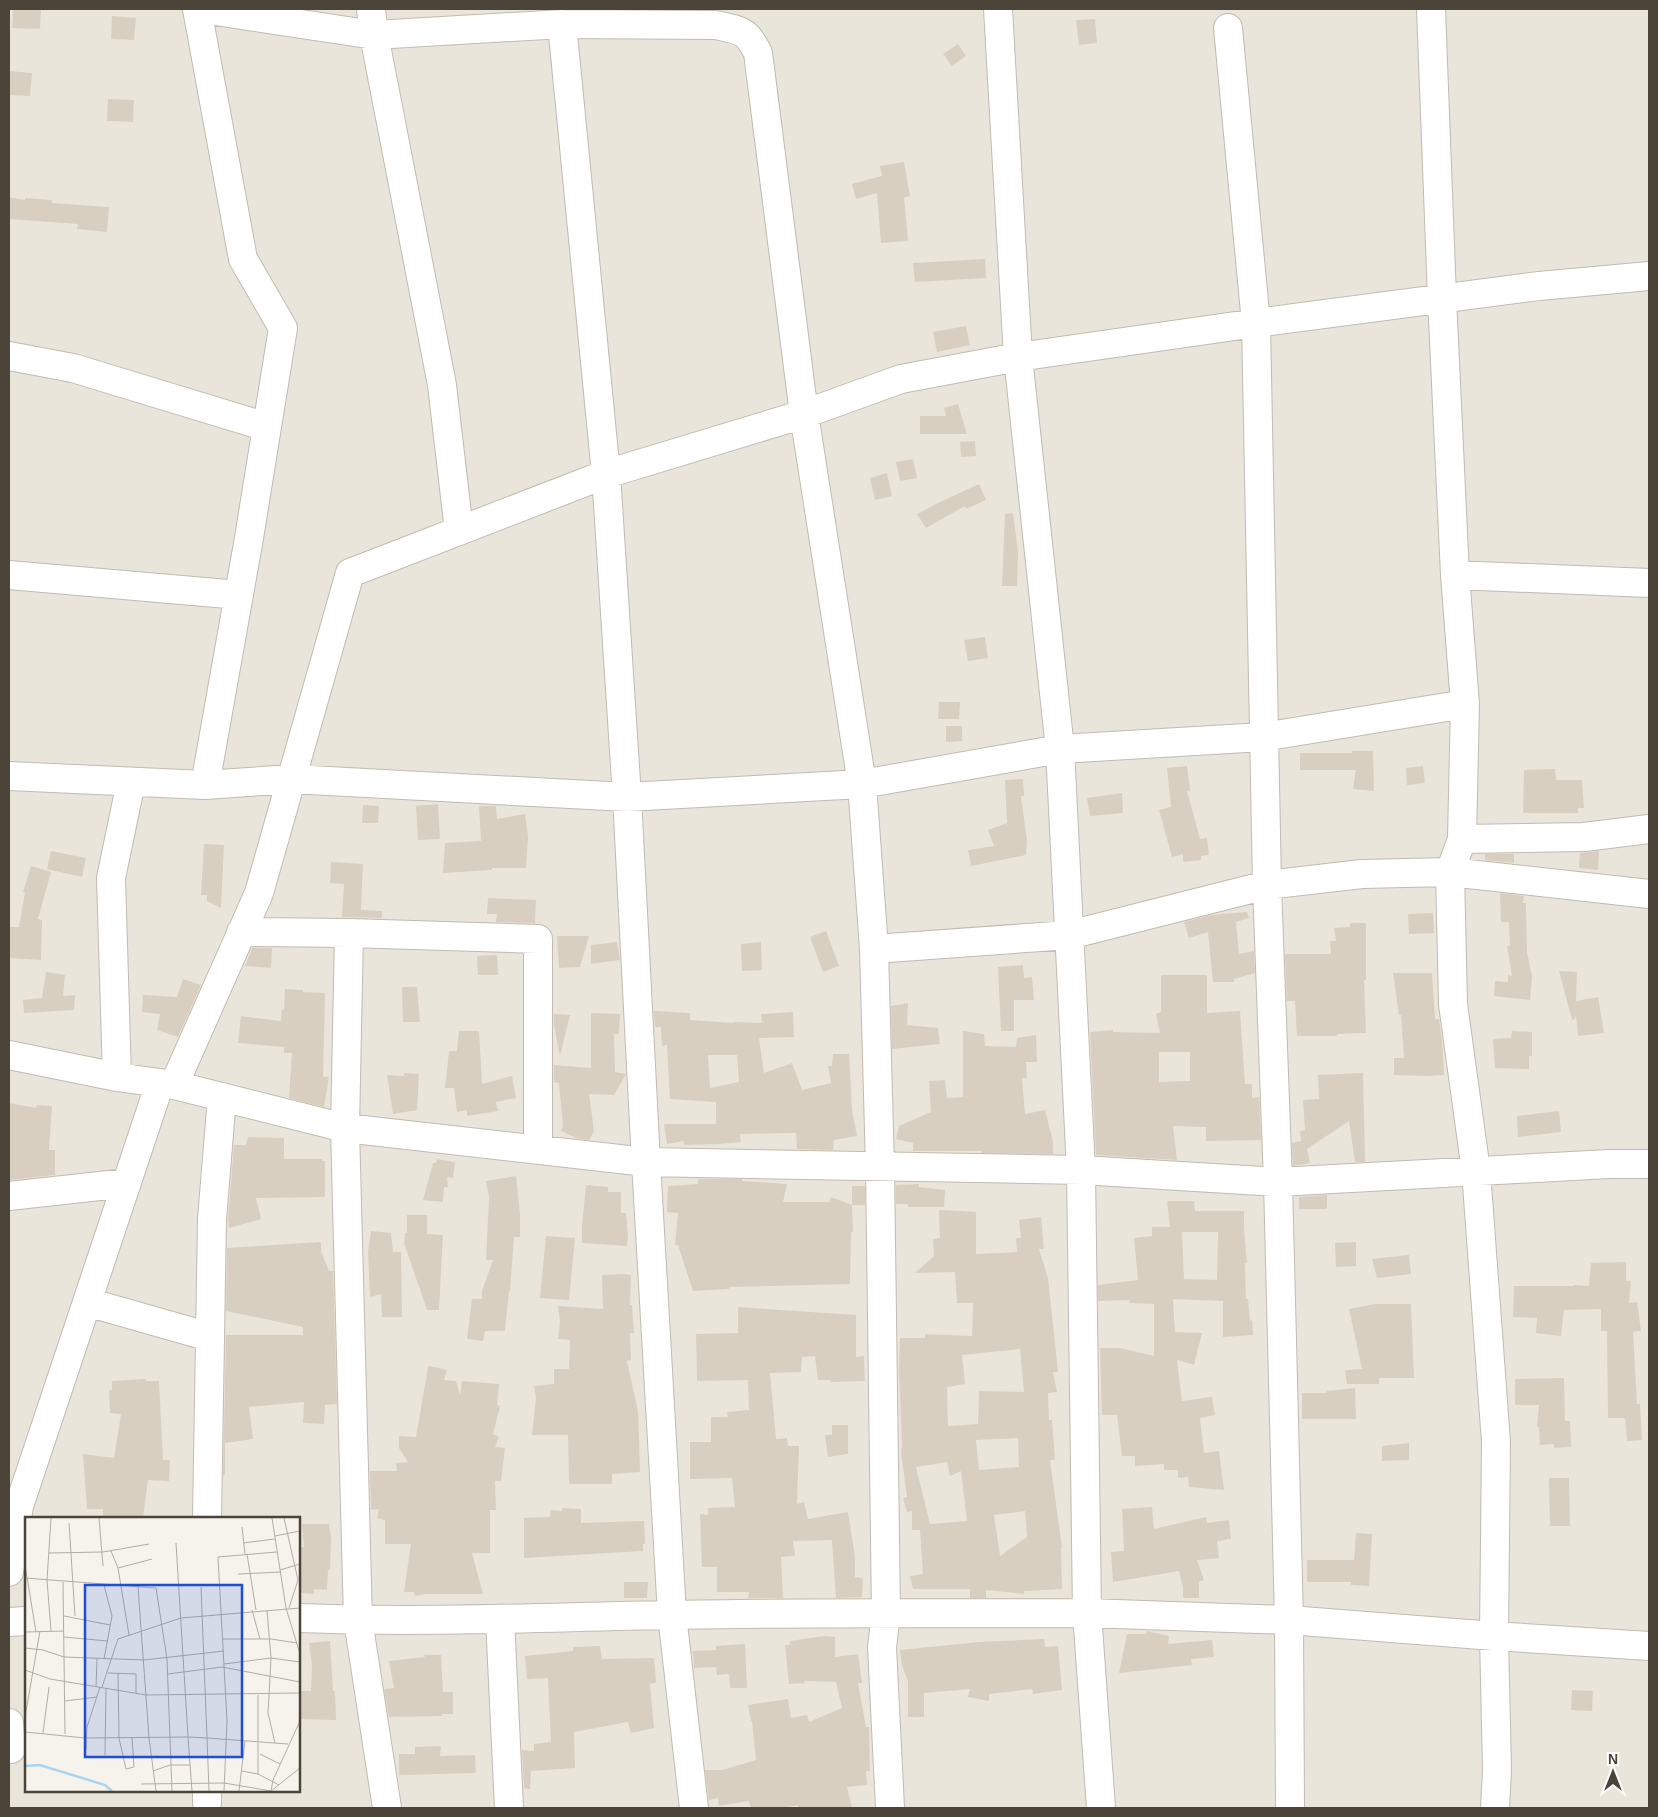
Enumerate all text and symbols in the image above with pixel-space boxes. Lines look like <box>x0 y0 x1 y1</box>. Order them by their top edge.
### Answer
inset map <box>25 1517 300 1792</box>
north arrow <box>1588 1747 1638 1797</box>
text: N <box>1608 1751 1618 1767</box>

